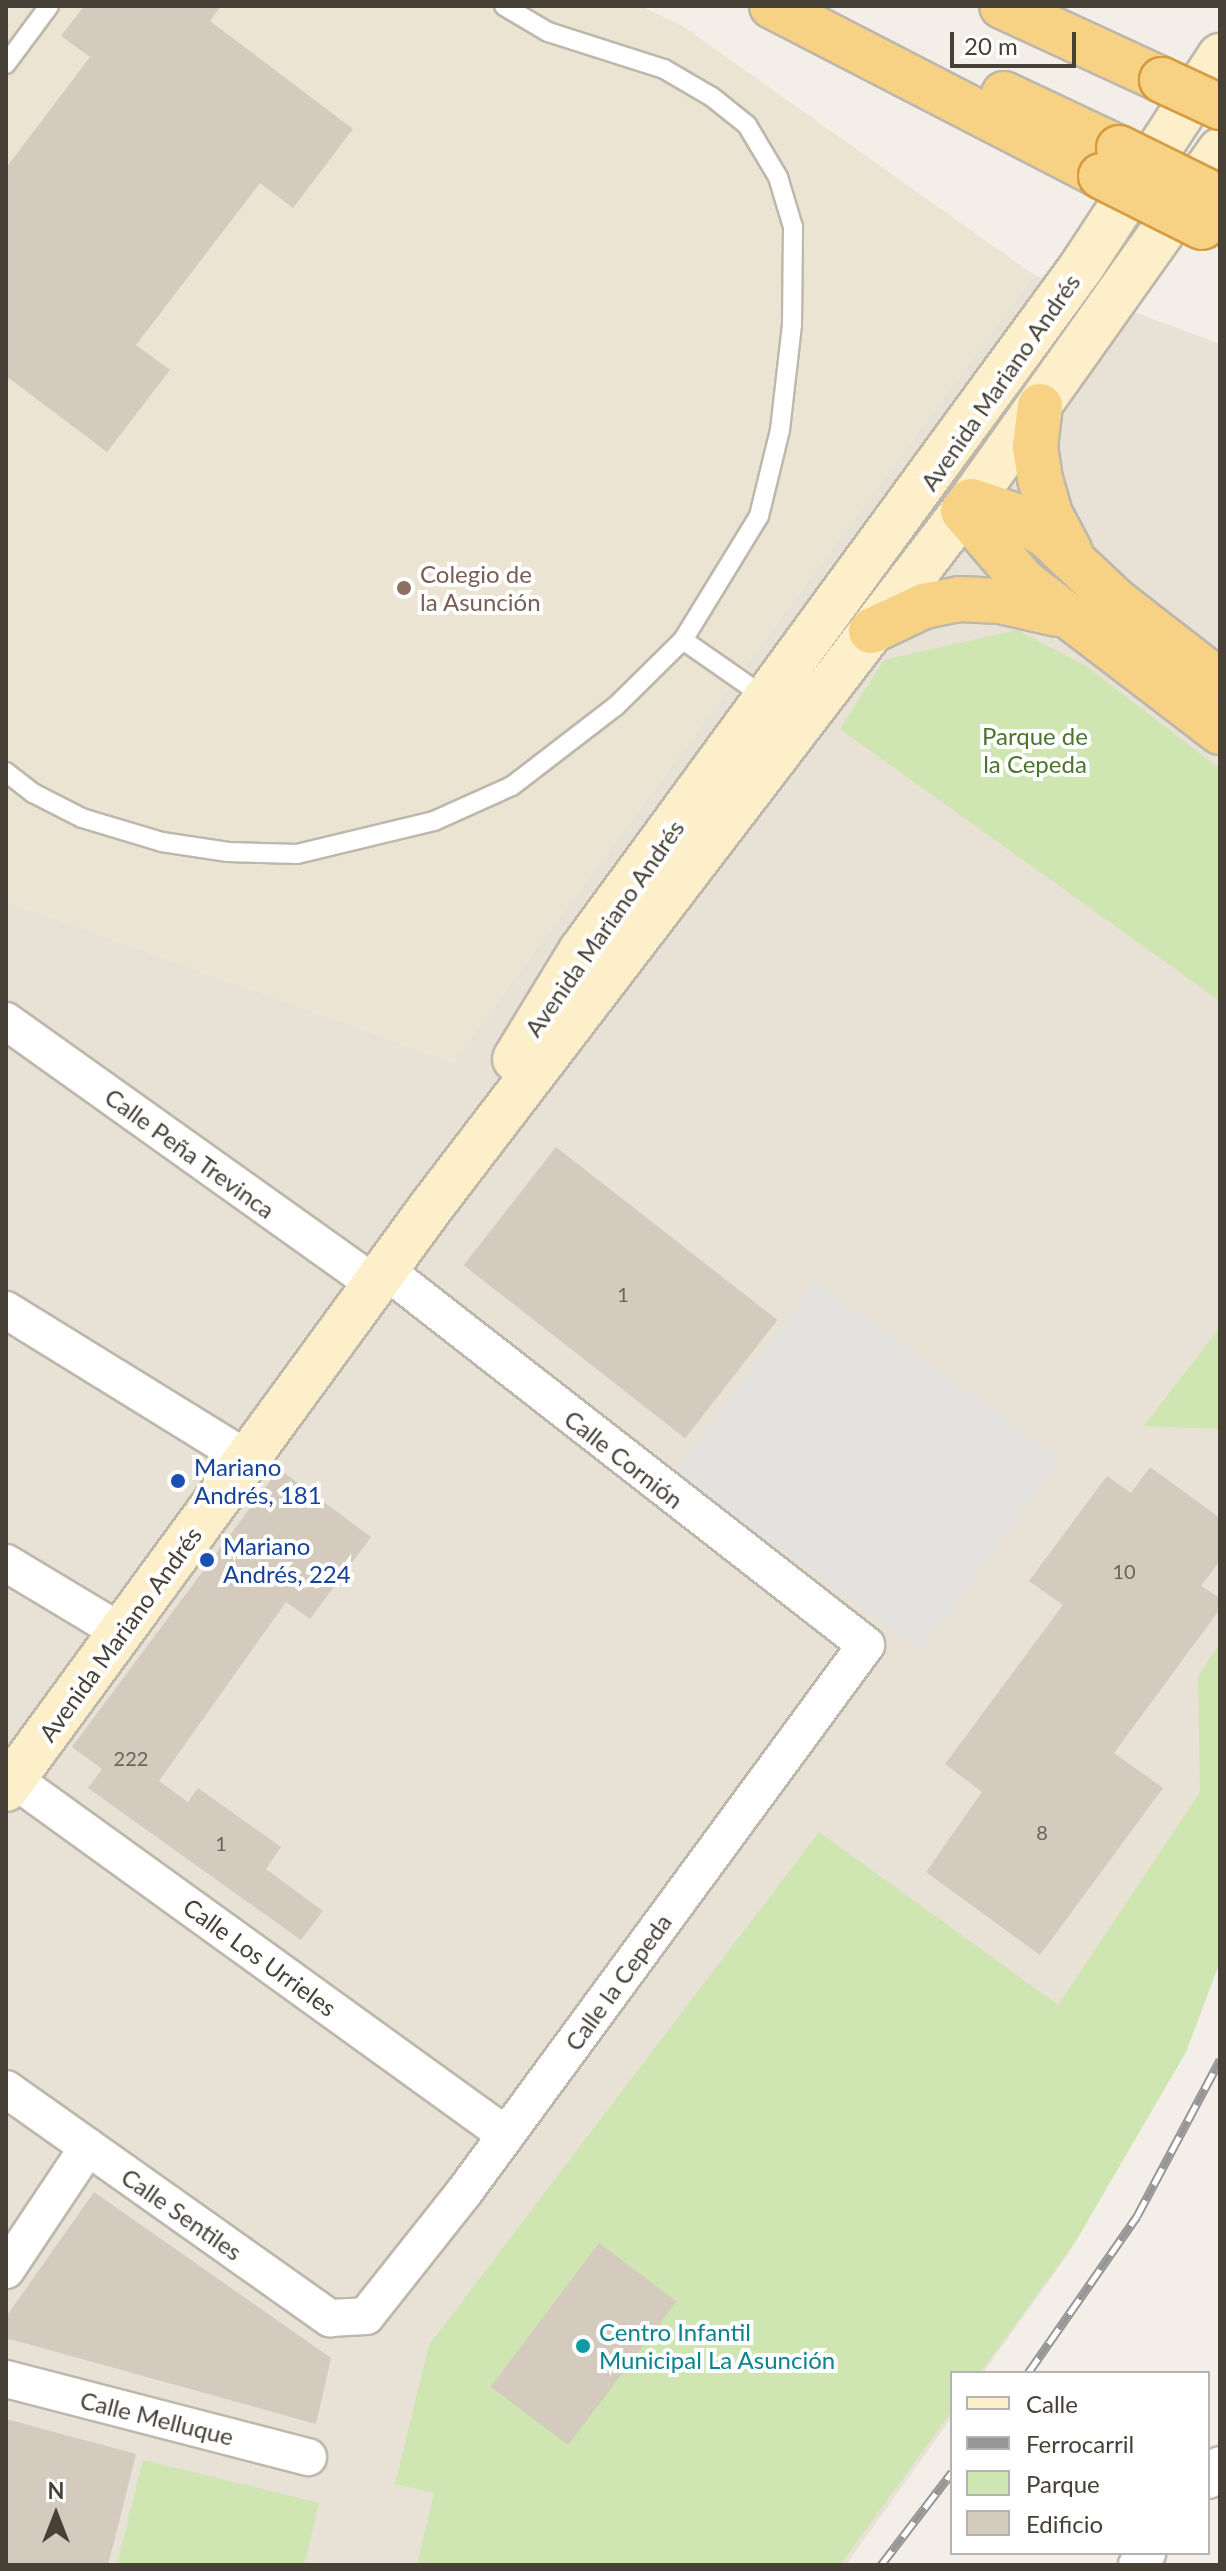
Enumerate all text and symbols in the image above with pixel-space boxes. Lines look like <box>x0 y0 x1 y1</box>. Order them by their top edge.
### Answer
scale bar <box>954 16 1080 66</box>
text: 20 m <box>964 31 1018 60</box>
street label: Avenida Mariano Andrés <box>914 268 1086 496</box>
place label: Colegio de la Asunción <box>420 560 541 616</box>
marker: Colegio de la Asunción <box>395 579 413 597</box>
park label: Parque de la Cepeda <box>982 722 1088 778</box>
street label: Avenida Mariano Andrés <box>518 814 690 1042</box>
street label: Calle Peña Trevinca <box>99 1082 281 1224</box>
house number: 1 <box>617 1282 629 1306</box>
street label: Calle Cornión <box>559 1404 689 1514</box>
place label: Mariano Andrés, 181 <box>194 1453 322 1509</box>
marker: Mariano Andrés, 181 <box>169 1472 187 1490</box>
street label: Avenida Mariano Andrés <box>32 1521 208 1747</box>
place label: Mariano Andrés, 224 <box>223 1532 351 1588</box>
marker: Mariano Andrés, 224 <box>198 1551 216 1569</box>
house number: 10 <box>1112 1559 1136 1583</box>
house number: 222 <box>114 1746 148 1770</box>
house number: 8 <box>1036 1820 1048 1844</box>
house number: 1 <box>215 1831 227 1855</box>
street label: Calle Los Urrieles <box>178 1892 342 2022</box>
street label: Calle la Cepeda <box>559 1908 677 2056</box>
street label: Calle Sentiles <box>116 2162 248 2266</box>
place label: Centro Infantil Municipal La Asunción <box>599 2318 836 2374</box>
marker: Centro Infantil Municipal La Asunción <box>574 2337 592 2355</box>
legend <box>950 2371 1210 2555</box>
street label: Calle Melluque <box>77 2385 237 2451</box>
text: Calle <box>1026 2389 1078 2418</box>
text: Ferrocarril <box>1026 2429 1134 2458</box>
text: Parque <box>1026 2469 1100 2498</box>
north arrow <box>16 2475 96 2555</box>
text: N <box>48 2477 64 2504</box>
text: Edificio <box>1026 2509 1103 2538</box>

